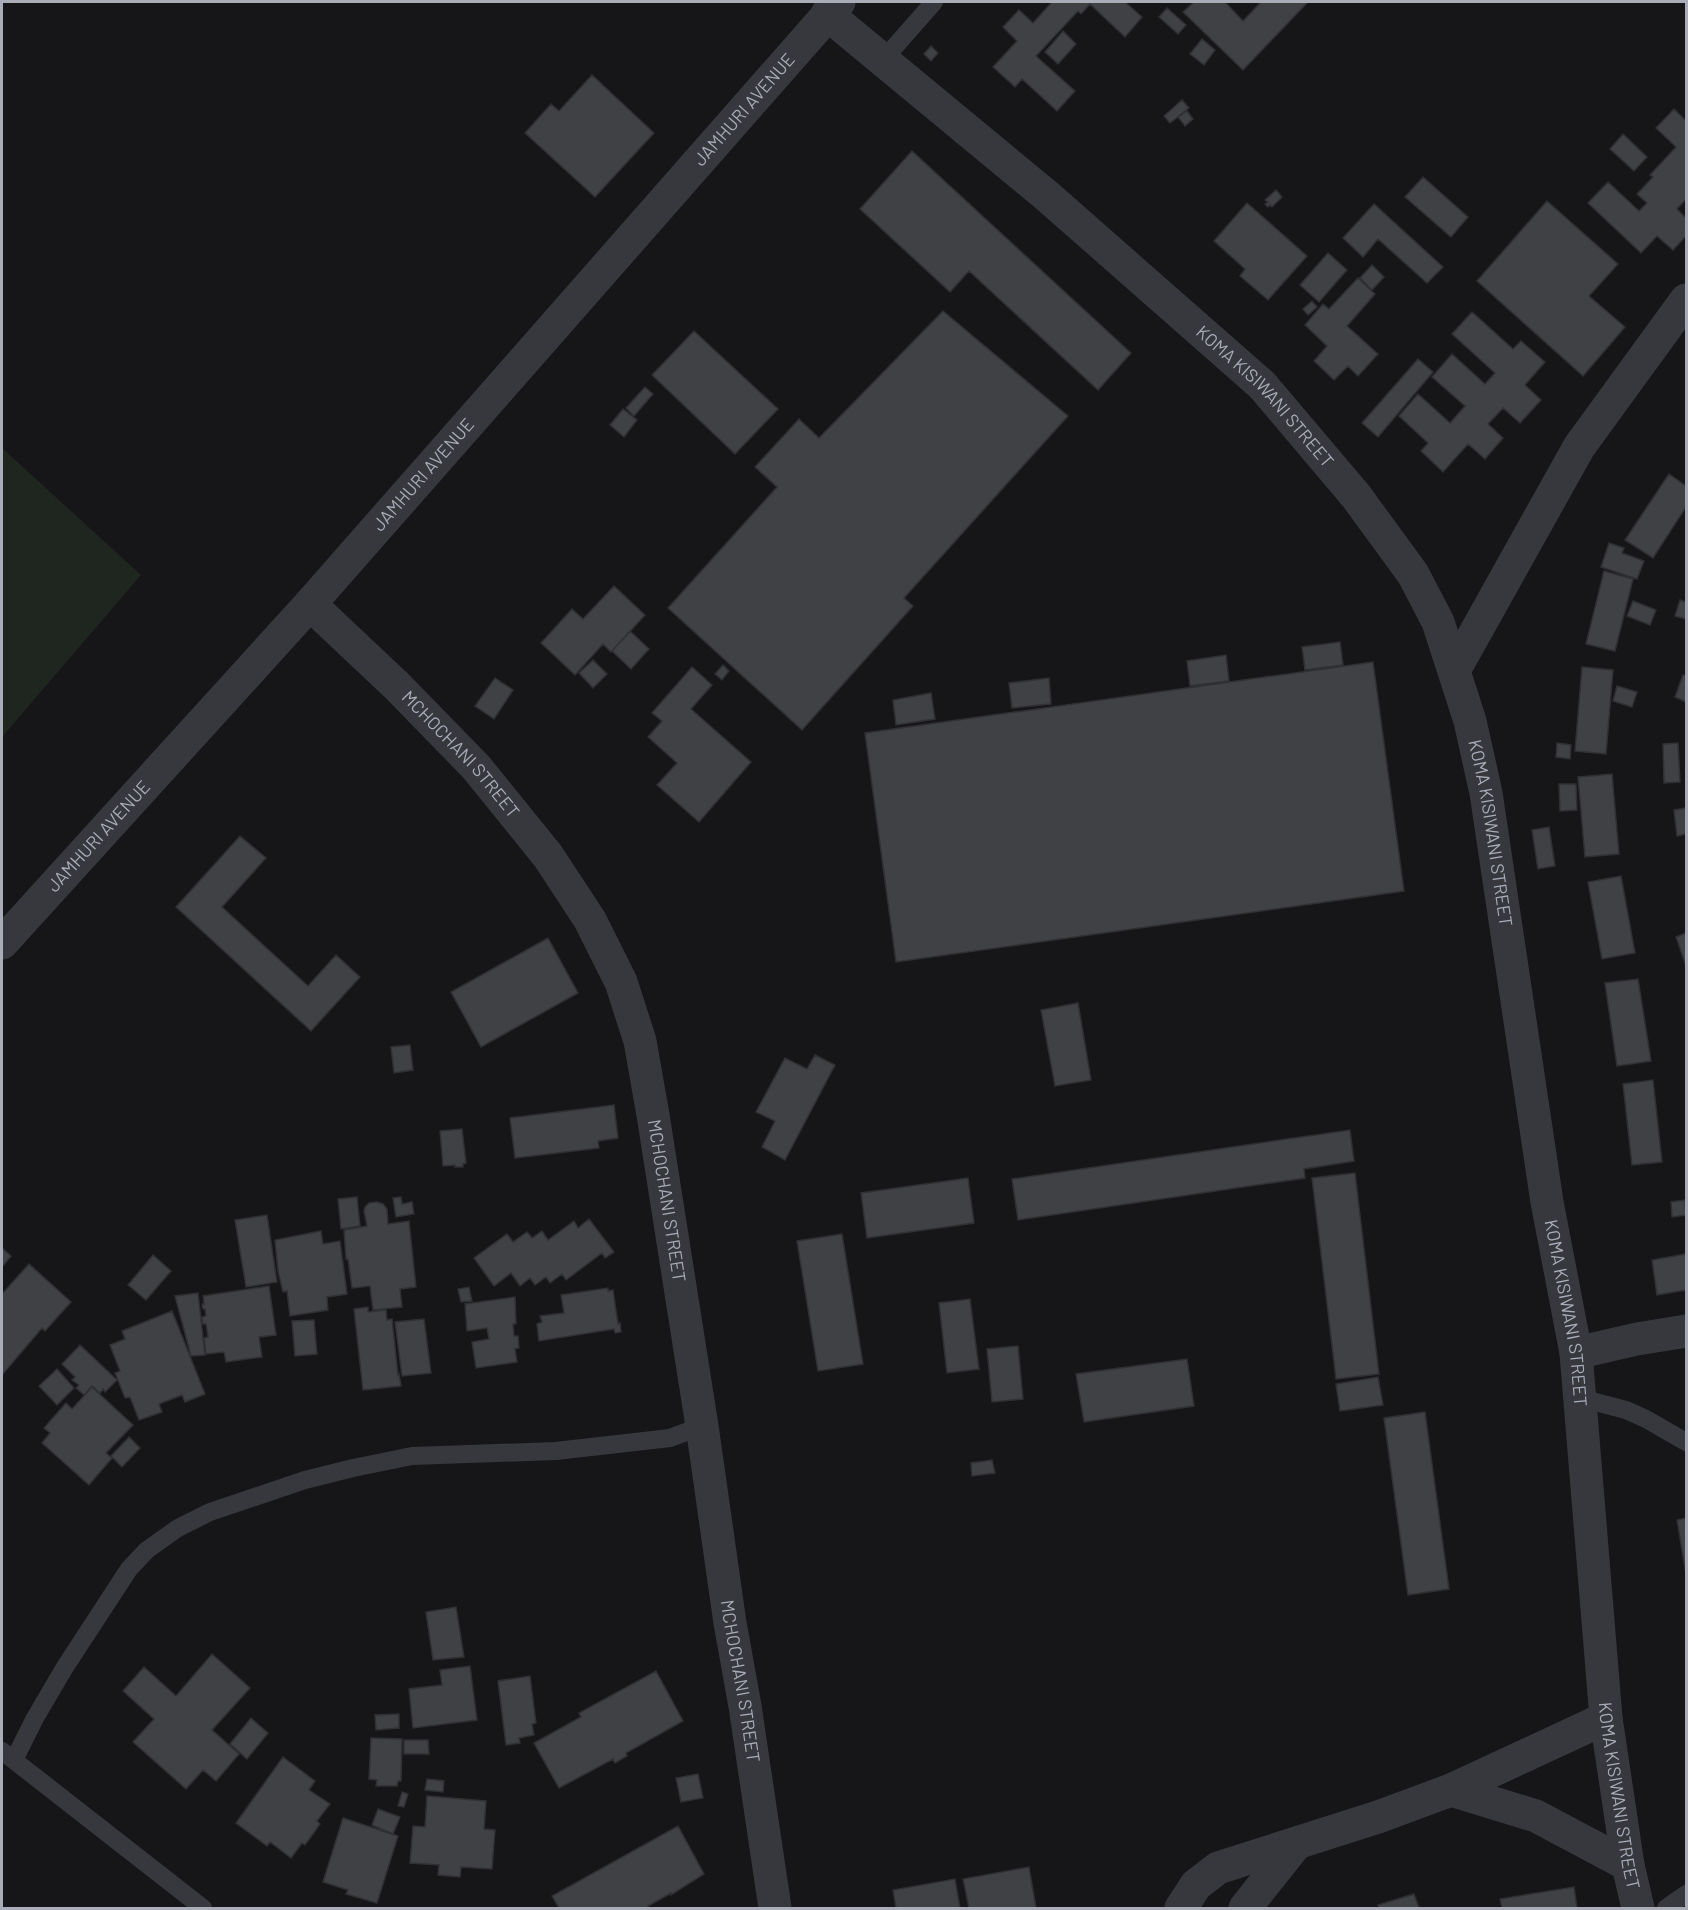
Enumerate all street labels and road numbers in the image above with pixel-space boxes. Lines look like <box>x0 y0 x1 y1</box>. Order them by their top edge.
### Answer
street label: JAMHURI AVENUE <box>688 48 799 170</box>
street label: KOMA KISIWANI STREET <box>1192 320 1339 471</box>
street label: JAMHURI AVENUE <box>367 413 478 535</box>
street label: MCHOCHANI STREET <box>398 686 525 822</box>
street label: KOMA KISIWANI STREET <box>1464 737 1518 928</box>
street label: JAMHURI AVENUE <box>42 775 154 896</box>
street label: MCHOCHANI STREET <box>644 1118 691 1284</box>
street label: KOMA KISIWANI STREET <box>1541 1217 1592 1407</box>
street label: MCHOCHANI STREET <box>717 1598 765 1764</box>
street label: KOMA KISIWANI STREET <box>1595 1701 1645 1891</box>

